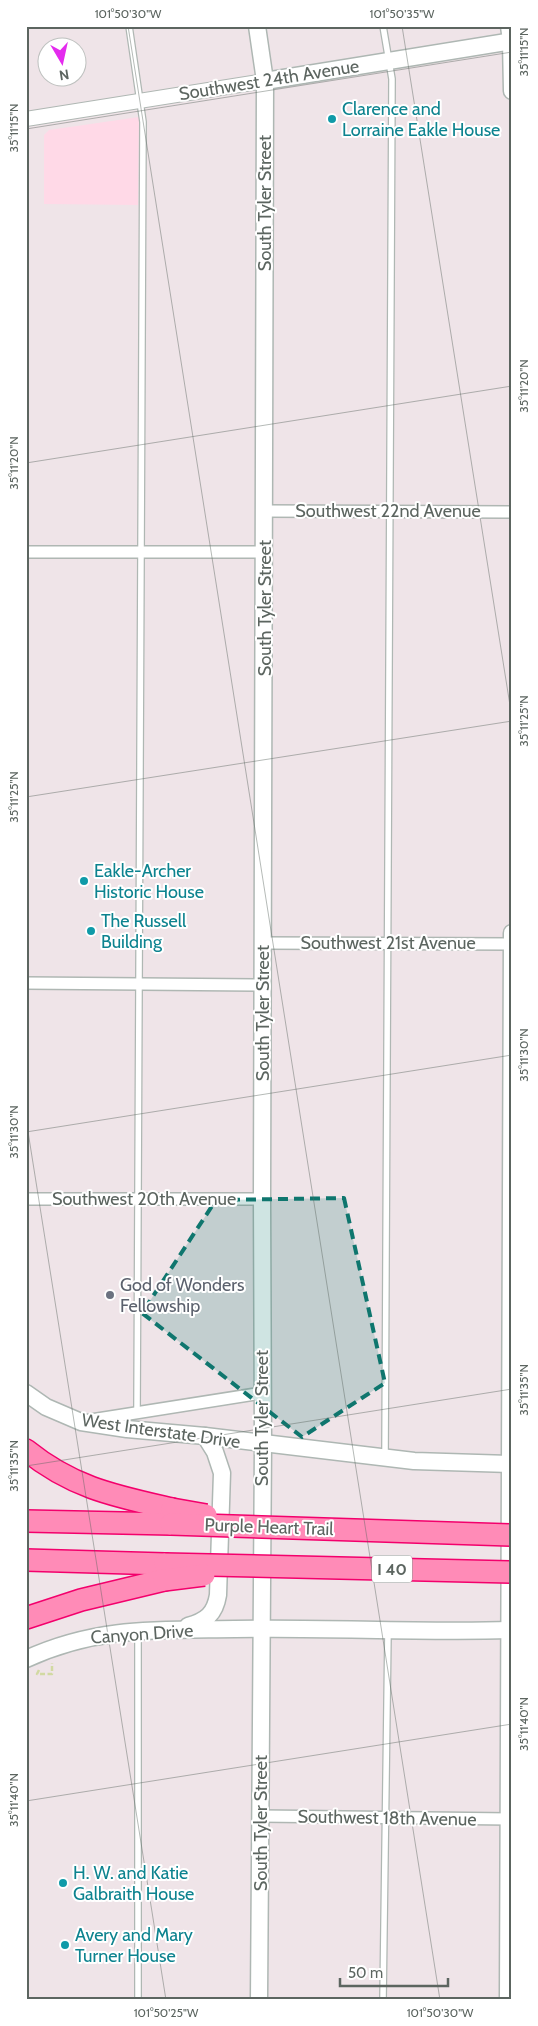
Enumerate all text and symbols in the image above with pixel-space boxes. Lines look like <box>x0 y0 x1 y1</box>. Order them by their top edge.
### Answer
text: 101°50'30"W <box>95 6 162 21</box>
text: 101°50'35"W <box>370 6 435 21</box>
text: 35°11'15"N <box>516 27 531 77</box>
north arrow <box>38 38 88 88</box>
street label: Southwest 24th Avenue <box>177 55 361 105</box>
text: N <box>58 65 70 85</box>
place label: Clarence and Lorraine Eakle House <box>342 98 500 141</box>
text: 35°11'15"N <box>6 103 21 153</box>
marker: Clarence and Lorraine Eakle House <box>326 113 338 125</box>
street label: South Tyler Street <box>254 135 276 271</box>
text: 35°11'20"N <box>516 359 531 413</box>
text: 35°11'20"N <box>6 436 21 490</box>
street label: Southwest 22nd Avenue <box>295 500 481 522</box>
street label: South Tyler Street <box>254 540 276 676</box>
text: 35°11'25"N <box>516 695 531 747</box>
text: 35°11'25"N <box>6 771 21 823</box>
place label: Eakle-Archer Historic House <box>94 860 204 903</box>
marker: Eakle-Archer Historic House <box>78 875 90 887</box>
place label: The Russell Building <box>101 910 187 953</box>
marker: The Russell Building <box>85 925 97 937</box>
street label: Southwest 21st Avenue <box>300 932 476 954</box>
street label: South Tyler Street <box>252 945 274 1081</box>
text: 35°11'30"N <box>516 1028 531 1082</box>
text: 35°11'30"N <box>6 1105 21 1159</box>
street label: Southwest 20th Avenue <box>52 1188 236 1210</box>
place label: God of Wonders Fellowship <box>120 1274 244 1317</box>
marker: God of Wonders Fellowship <box>104 1289 116 1301</box>
street label: South Tyler Street <box>251 1350 273 1486</box>
text: 35°11'35"N <box>516 1364 531 1416</box>
street label: West Interstate Drive <box>80 1409 242 1453</box>
text: 35°11'35"N <box>6 1440 21 1492</box>
street label: Purple Heart Trail <box>204 1514 335 1540</box>
road number: I 40 <box>372 1556 412 1582</box>
street label: Canyon Drive <box>90 1619 194 1649</box>
text: 35°11'40"N <box>516 1697 531 1751</box>
street label: South Tyler Street <box>250 1755 272 1891</box>
text: 35°11'40"N <box>6 1773 21 1827</box>
street label: Southwest 18th Avenue <box>297 1805 477 1831</box>
place label: H. W. and Katie Galbraith House <box>73 1862 194 1905</box>
marker: H. W. and Katie Galbraith House <box>57 1877 69 1889</box>
place label: Avery and Mary Turner House <box>75 1924 193 1967</box>
marker: Avery and Mary Turner House <box>59 1939 71 1951</box>
scale bar <box>340 1956 448 1988</box>
text: 50 m <box>348 1964 383 1982</box>
text: 101°50'25"W <box>134 2005 199 2020</box>
text: 101°50'30"W <box>407 2005 474 2020</box>

